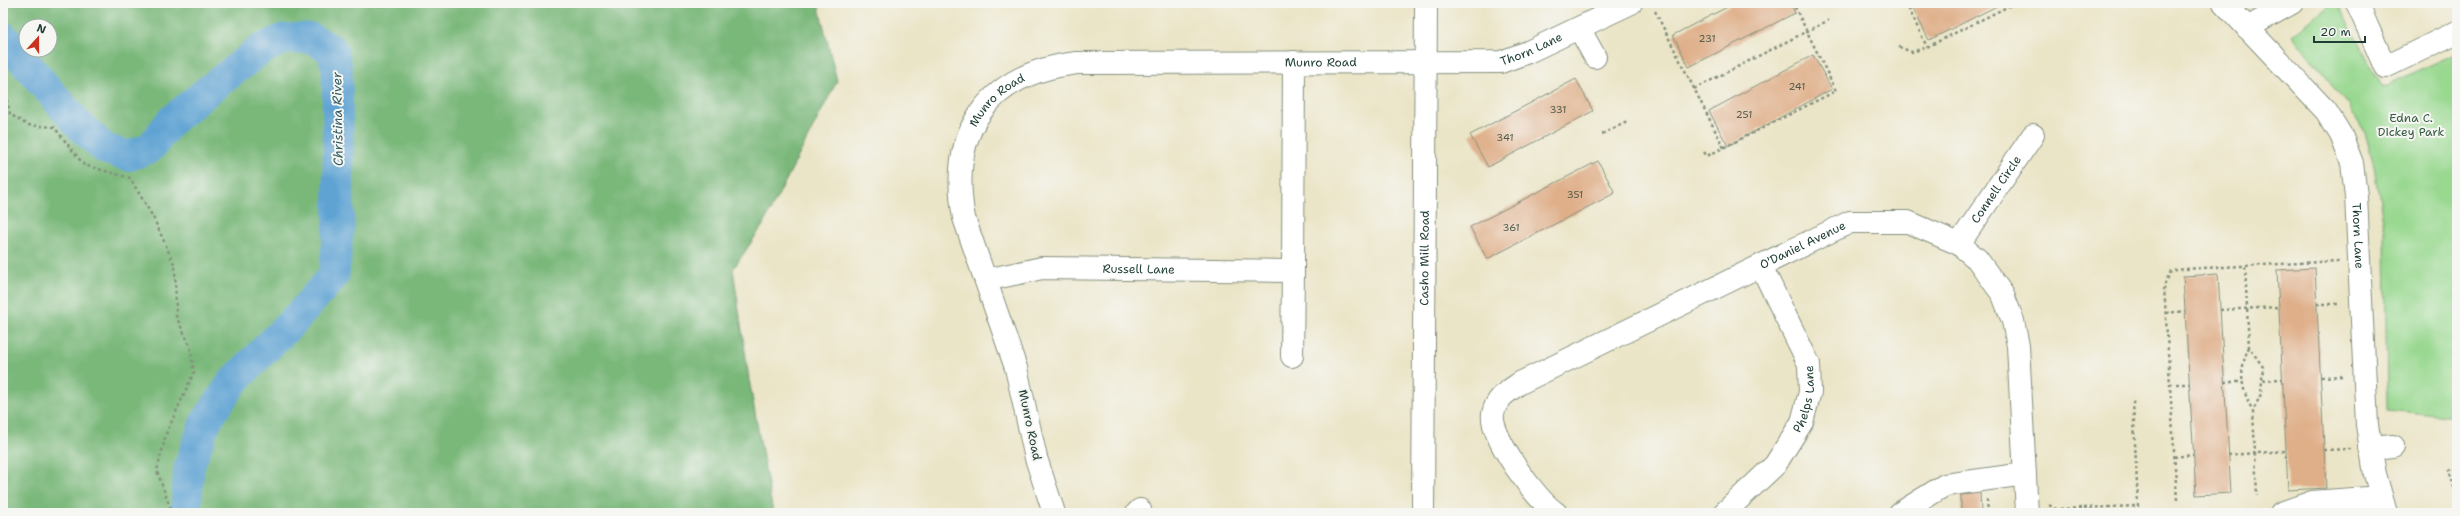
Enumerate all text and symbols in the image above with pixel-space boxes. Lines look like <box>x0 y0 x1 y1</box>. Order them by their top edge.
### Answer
north arrow <box>18 18 58 58</box>
scale bar <box>2314 18 2365 44</box>
text: N <box>35 21 48 38</box>
text: 20 m <box>2320 24 2351 40</box>
street label: Thorn Lane <box>1498 29 1565 70</box>
house number: 231 <box>1698 32 1716 45</box>
street label: Munro Road <box>1285 54 1357 71</box>
street label: Munro Road <box>966 70 1028 130</box>
water label: Christina River <box>328 71 347 166</box>
house number: 241 <box>1788 80 1806 93</box>
house number: 331 <box>1549 103 1567 116</box>
house number: 251 <box>1736 108 1752 121</box>
park label: Edna C. Dickey Park <box>2378 110 2445 140</box>
house number: 341 <box>1496 131 1514 144</box>
street label: Connell Circle <box>1967 152 2025 226</box>
house number: 351 <box>1567 188 1583 201</box>
street label: Thorn Lane <box>2348 202 2367 269</box>
street label: Casho Mill Road <box>1416 210 1433 306</box>
street label: O'Daniel Avenue <box>1757 217 1849 273</box>
house number: 361 <box>1502 221 1520 234</box>
street label: Russell Lane <box>1102 261 1175 278</box>
street label: Phelps Lane <box>1789 365 1818 436</box>
street label: Munro Road <box>1015 388 1045 462</box>

